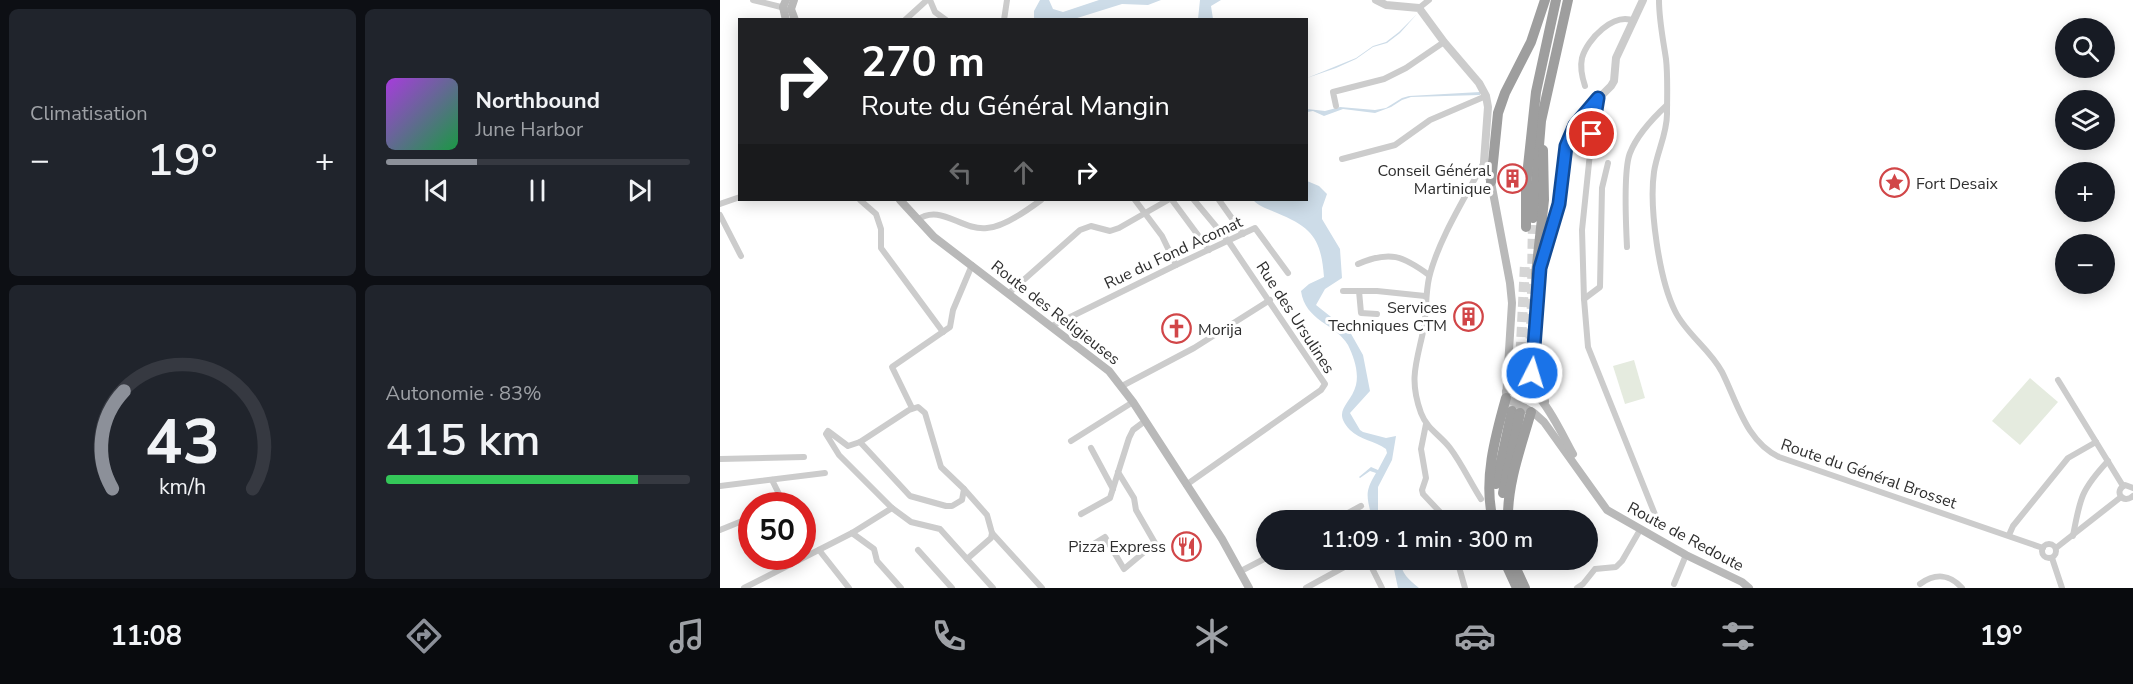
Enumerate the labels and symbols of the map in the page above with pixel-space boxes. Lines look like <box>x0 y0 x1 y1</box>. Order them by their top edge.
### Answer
pin <box>1566 108 1617 159</box>
place label: Conseil Général Martinique <box>1377 160 1491 200</box>
building icon: Conseil Général Martinique <box>1496 163 1528 195</box>
place icon: Fort Desaix <box>1879 167 1911 199</box>
place label: Fort Desaix <box>1916 173 1998 195</box>
street label: Rue du Fond Acomat <box>1101 211 1246 295</box>
street label: Route des Religieuses <box>986 255 1124 370</box>
street label: Rue des Ursulines <box>1251 257 1340 378</box>
place label: Services Techniques CTM <box>1328 297 1447 337</box>
building icon: Services Techniques CTM <box>1452 300 1484 332</box>
church icon: Morija <box>1161 313 1193 345</box>
place label: Morija <box>1198 319 1242 341</box>
position arrow <box>1500 341 1564 405</box>
street label: Route du Général Brosset <box>1778 434 1960 515</box>
speed limit sign: 50 <box>738 492 816 570</box>
street label: Route de Redoute <box>1624 497 1748 577</box>
restaurant icon: Pizza Express <box>1171 530 1203 562</box>
place label: Pizza Express <box>1068 536 1166 558</box>

